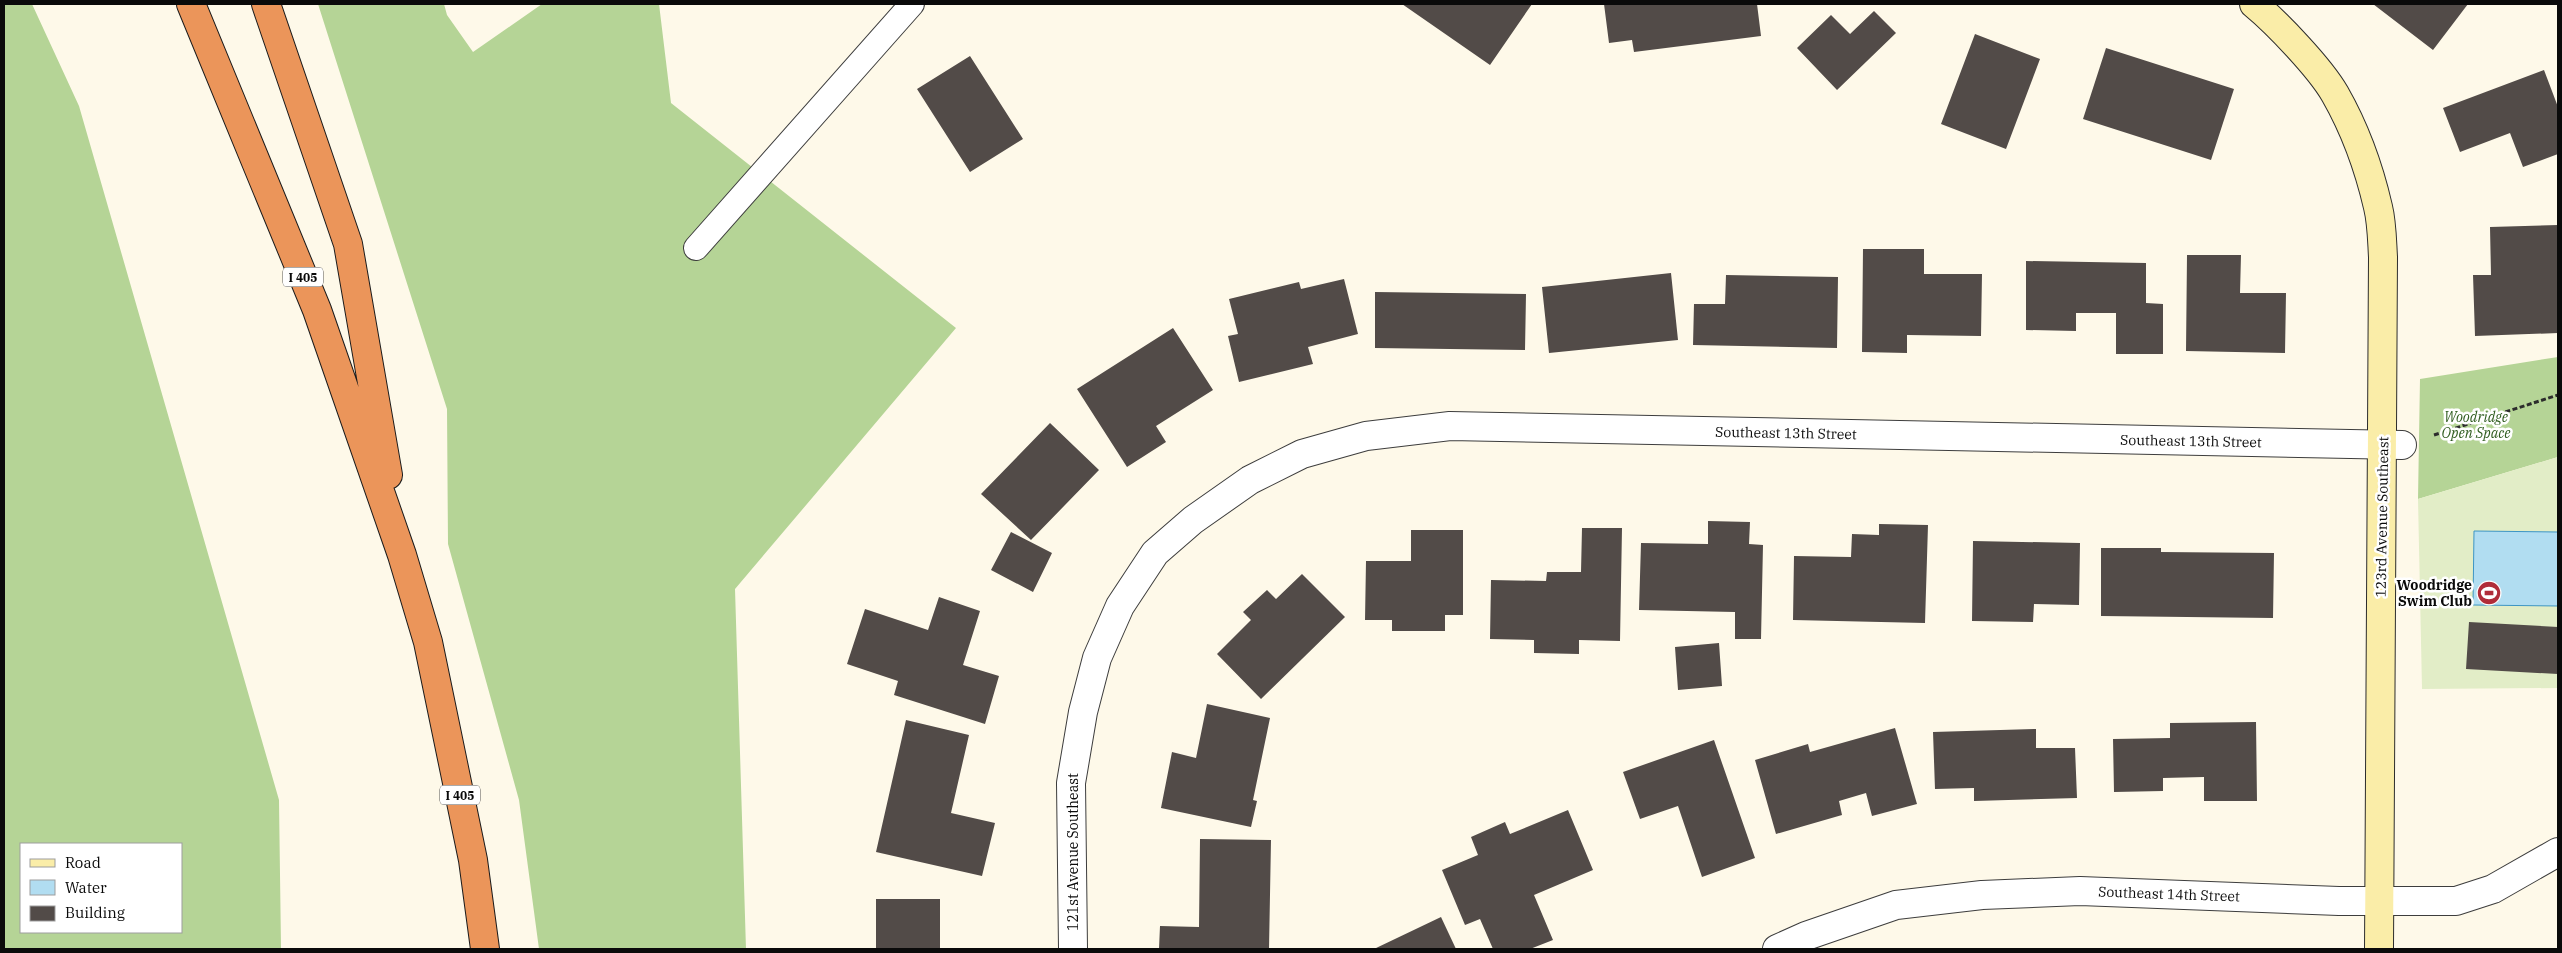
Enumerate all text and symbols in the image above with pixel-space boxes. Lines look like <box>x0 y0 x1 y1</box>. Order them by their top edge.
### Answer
road number: I 405 <box>283 268 323 286</box>
park label: Woodridge Open Space <box>2442 408 2511 442</box>
street label: Southeast 13th Street <box>1715 423 1857 443</box>
street label: Southeast 13th Street <box>2120 431 2262 451</box>
street label: 123rd Avenue Southeast <box>2372 436 2392 598</box>
place label: Woodridge Swim Club <box>2397 576 2472 610</box>
sports icon: Woodridge Swim Club <box>2476 580 2502 606</box>
street label: 121st Avenue Southeast <box>1064 773 1082 931</box>
road number: I 405 <box>440 786 480 804</box>
legend <box>20 843 182 933</box>
text: Road <box>65 853 101 872</box>
text: Water <box>65 878 107 897</box>
street label: Southeast 14th Street <box>2098 883 2240 905</box>
text: Building <box>65 903 125 922</box>

